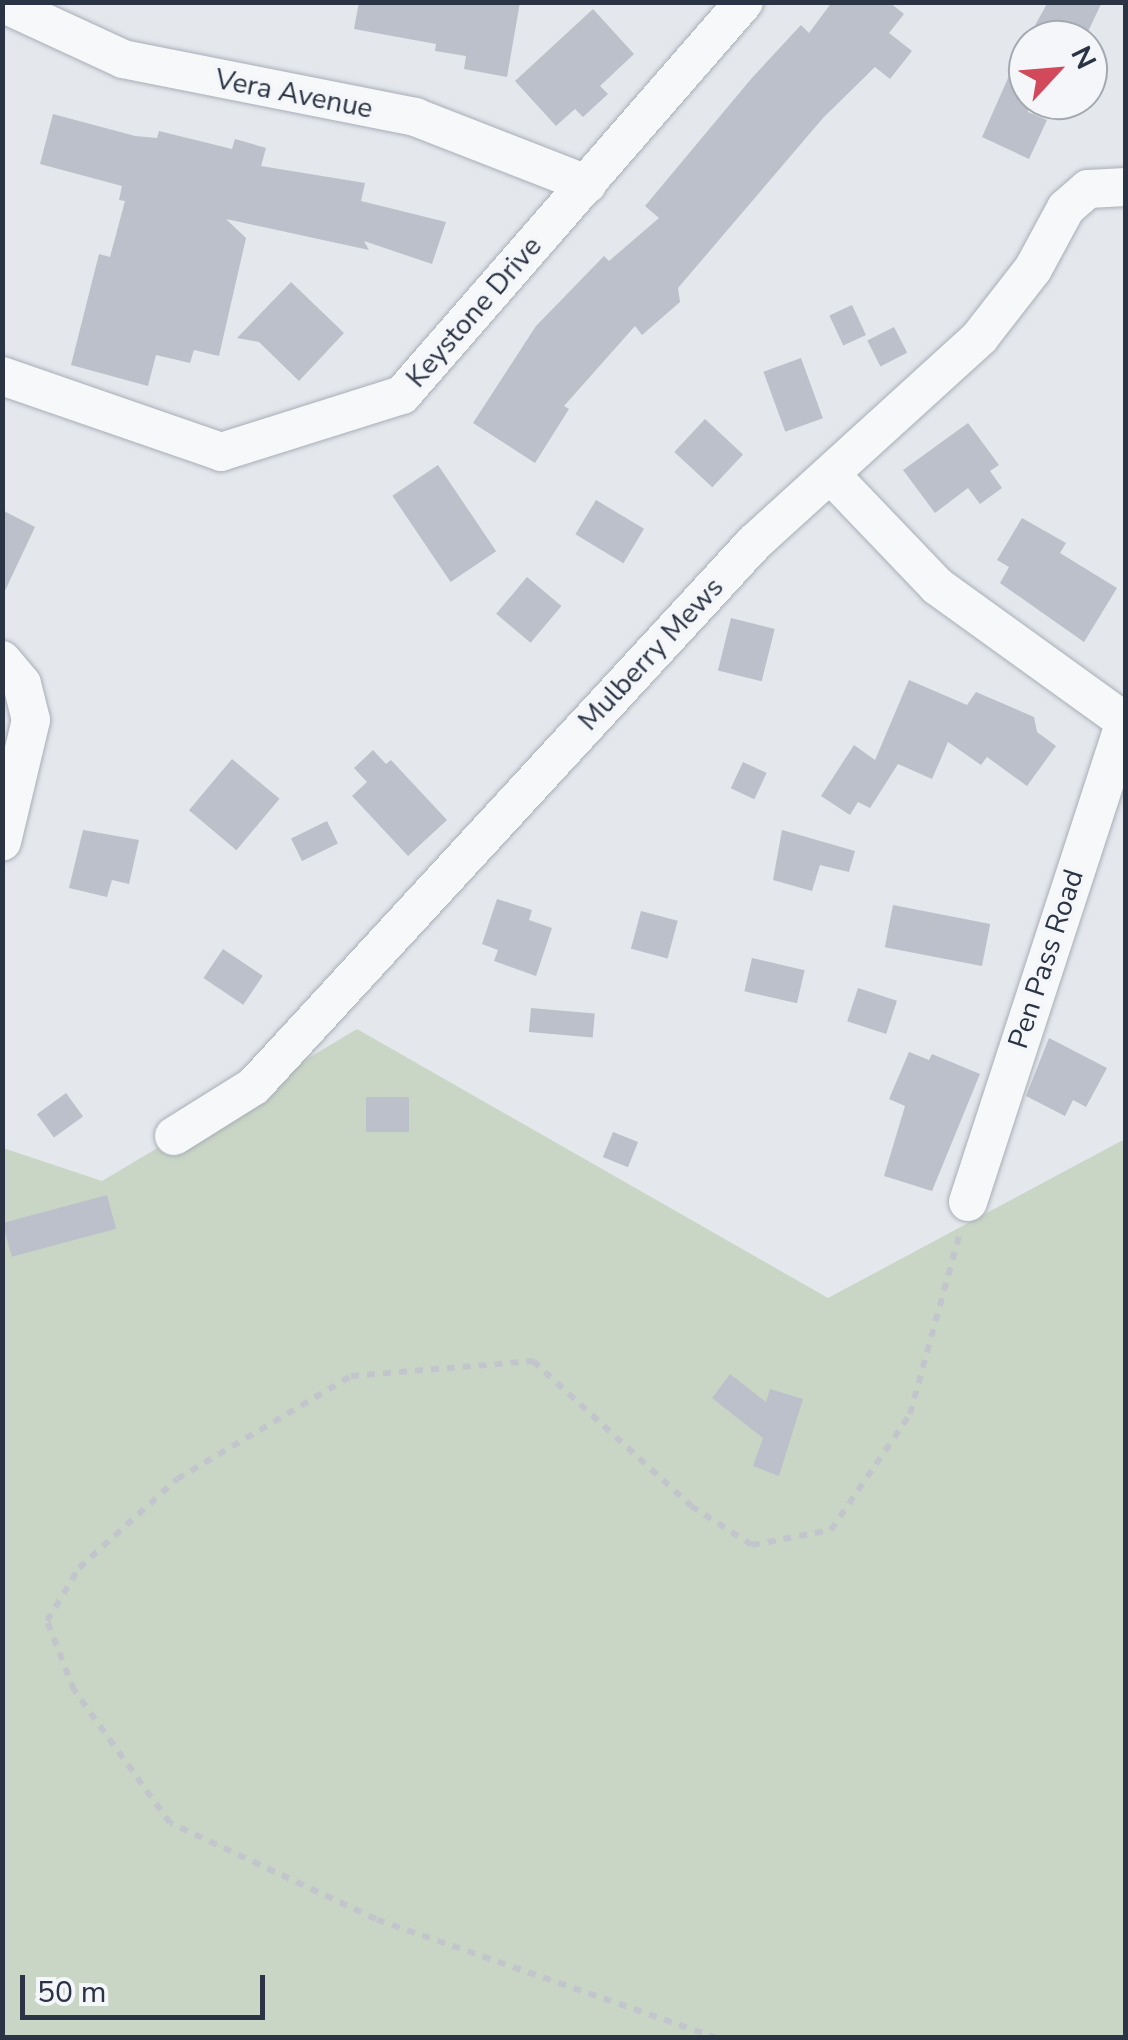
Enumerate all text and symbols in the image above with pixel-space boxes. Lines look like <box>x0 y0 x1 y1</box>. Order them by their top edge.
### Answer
north arrow <box>1008 20 1108 120</box>
text: N <box>1061 40 1105 75</box>
street label: Vera Avenue <box>212 62 376 126</box>
street label: Keystone Drive <box>399 230 549 394</box>
street label: Mulberry Mews <box>572 570 730 738</box>
street label: Pen Pass Road <box>1001 865 1091 1053</box>
scale bar <box>25 1955 270 2017</box>
text: 50 m <box>37 1972 106 2013</box>

